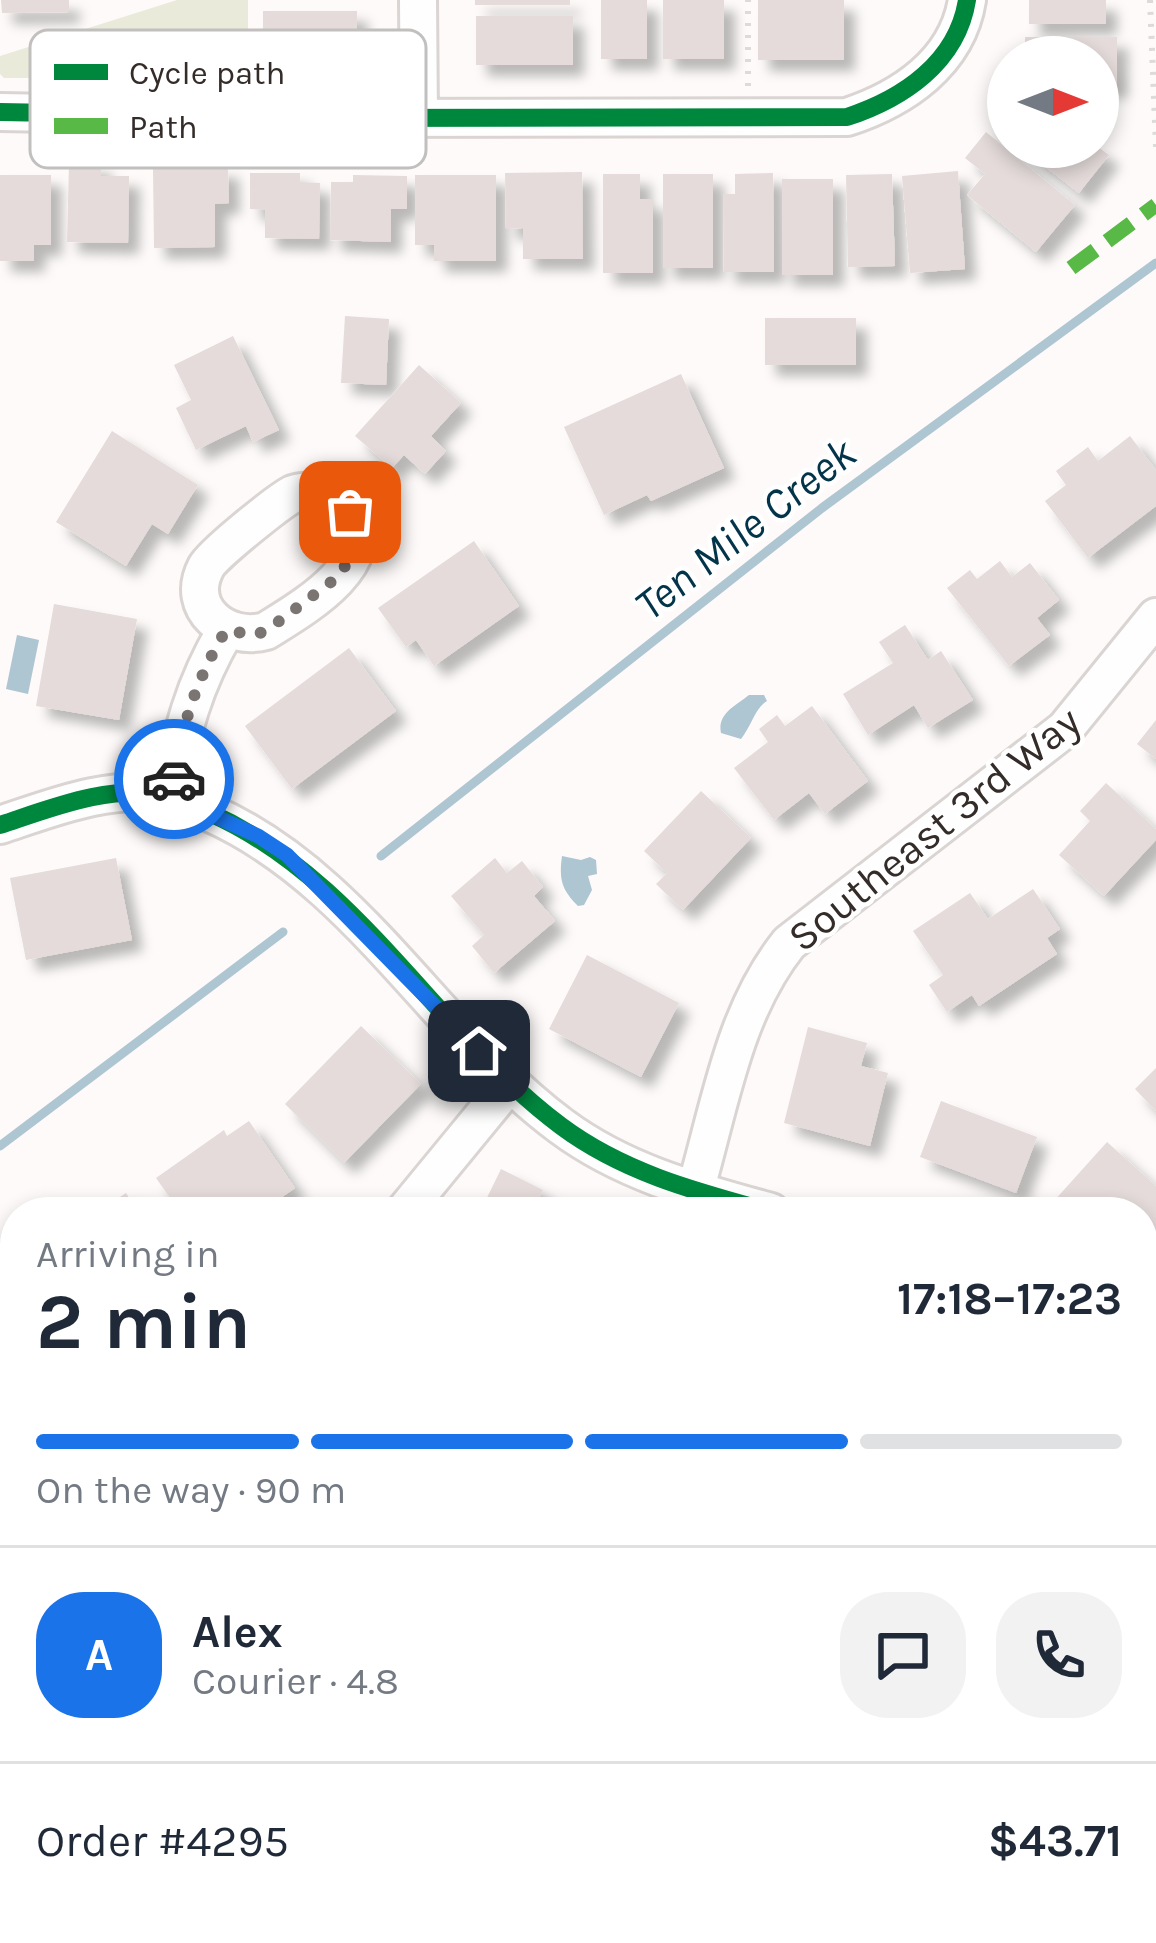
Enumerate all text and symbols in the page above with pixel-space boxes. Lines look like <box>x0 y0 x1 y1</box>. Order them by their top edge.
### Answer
legend <box>30 30 426 168</box>
north arrow <box>987 36 1119 168</box>
map controls <box>987 36 1119 168</box>
text: Cycle path <box>129 54 285 92</box>
text: Path <box>129 108 198 146</box>
water label: Ten Mile Creek <box>625 426 866 631</box>
pin <box>299 461 401 563</box>
icon: bag <box>317 479 383 545</box>
street label: Southeast 3rd Way <box>778 696 1090 962</box>
courier <box>114 719 234 839</box>
icon: car <box>141 746 207 812</box>
pin <box>428 1000 530 1102</box>
icon: home <box>446 1018 512 1084</box>
text: Arriving in <box>36 1231 219 1277</box>
text: 17:18–17:23 <box>897 1273 1122 1325</box>
text: 2 min <box>36 1276 251 1368</box>
text: On the way · 90 m <box>36 1467 346 1513</box>
button: chat <box>840 1592 966 1718</box>
button: phone <box>996 1592 1122 1718</box>
text: Alex <box>192 1606 283 1658</box>
text: A <box>85 1629 113 1681</box>
text: Courier · 4.8 <box>192 1658 399 1704</box>
text: Order #4295 <box>36 1815 289 1867</box>
text: $43.71 <box>988 1815 1122 1867</box>

